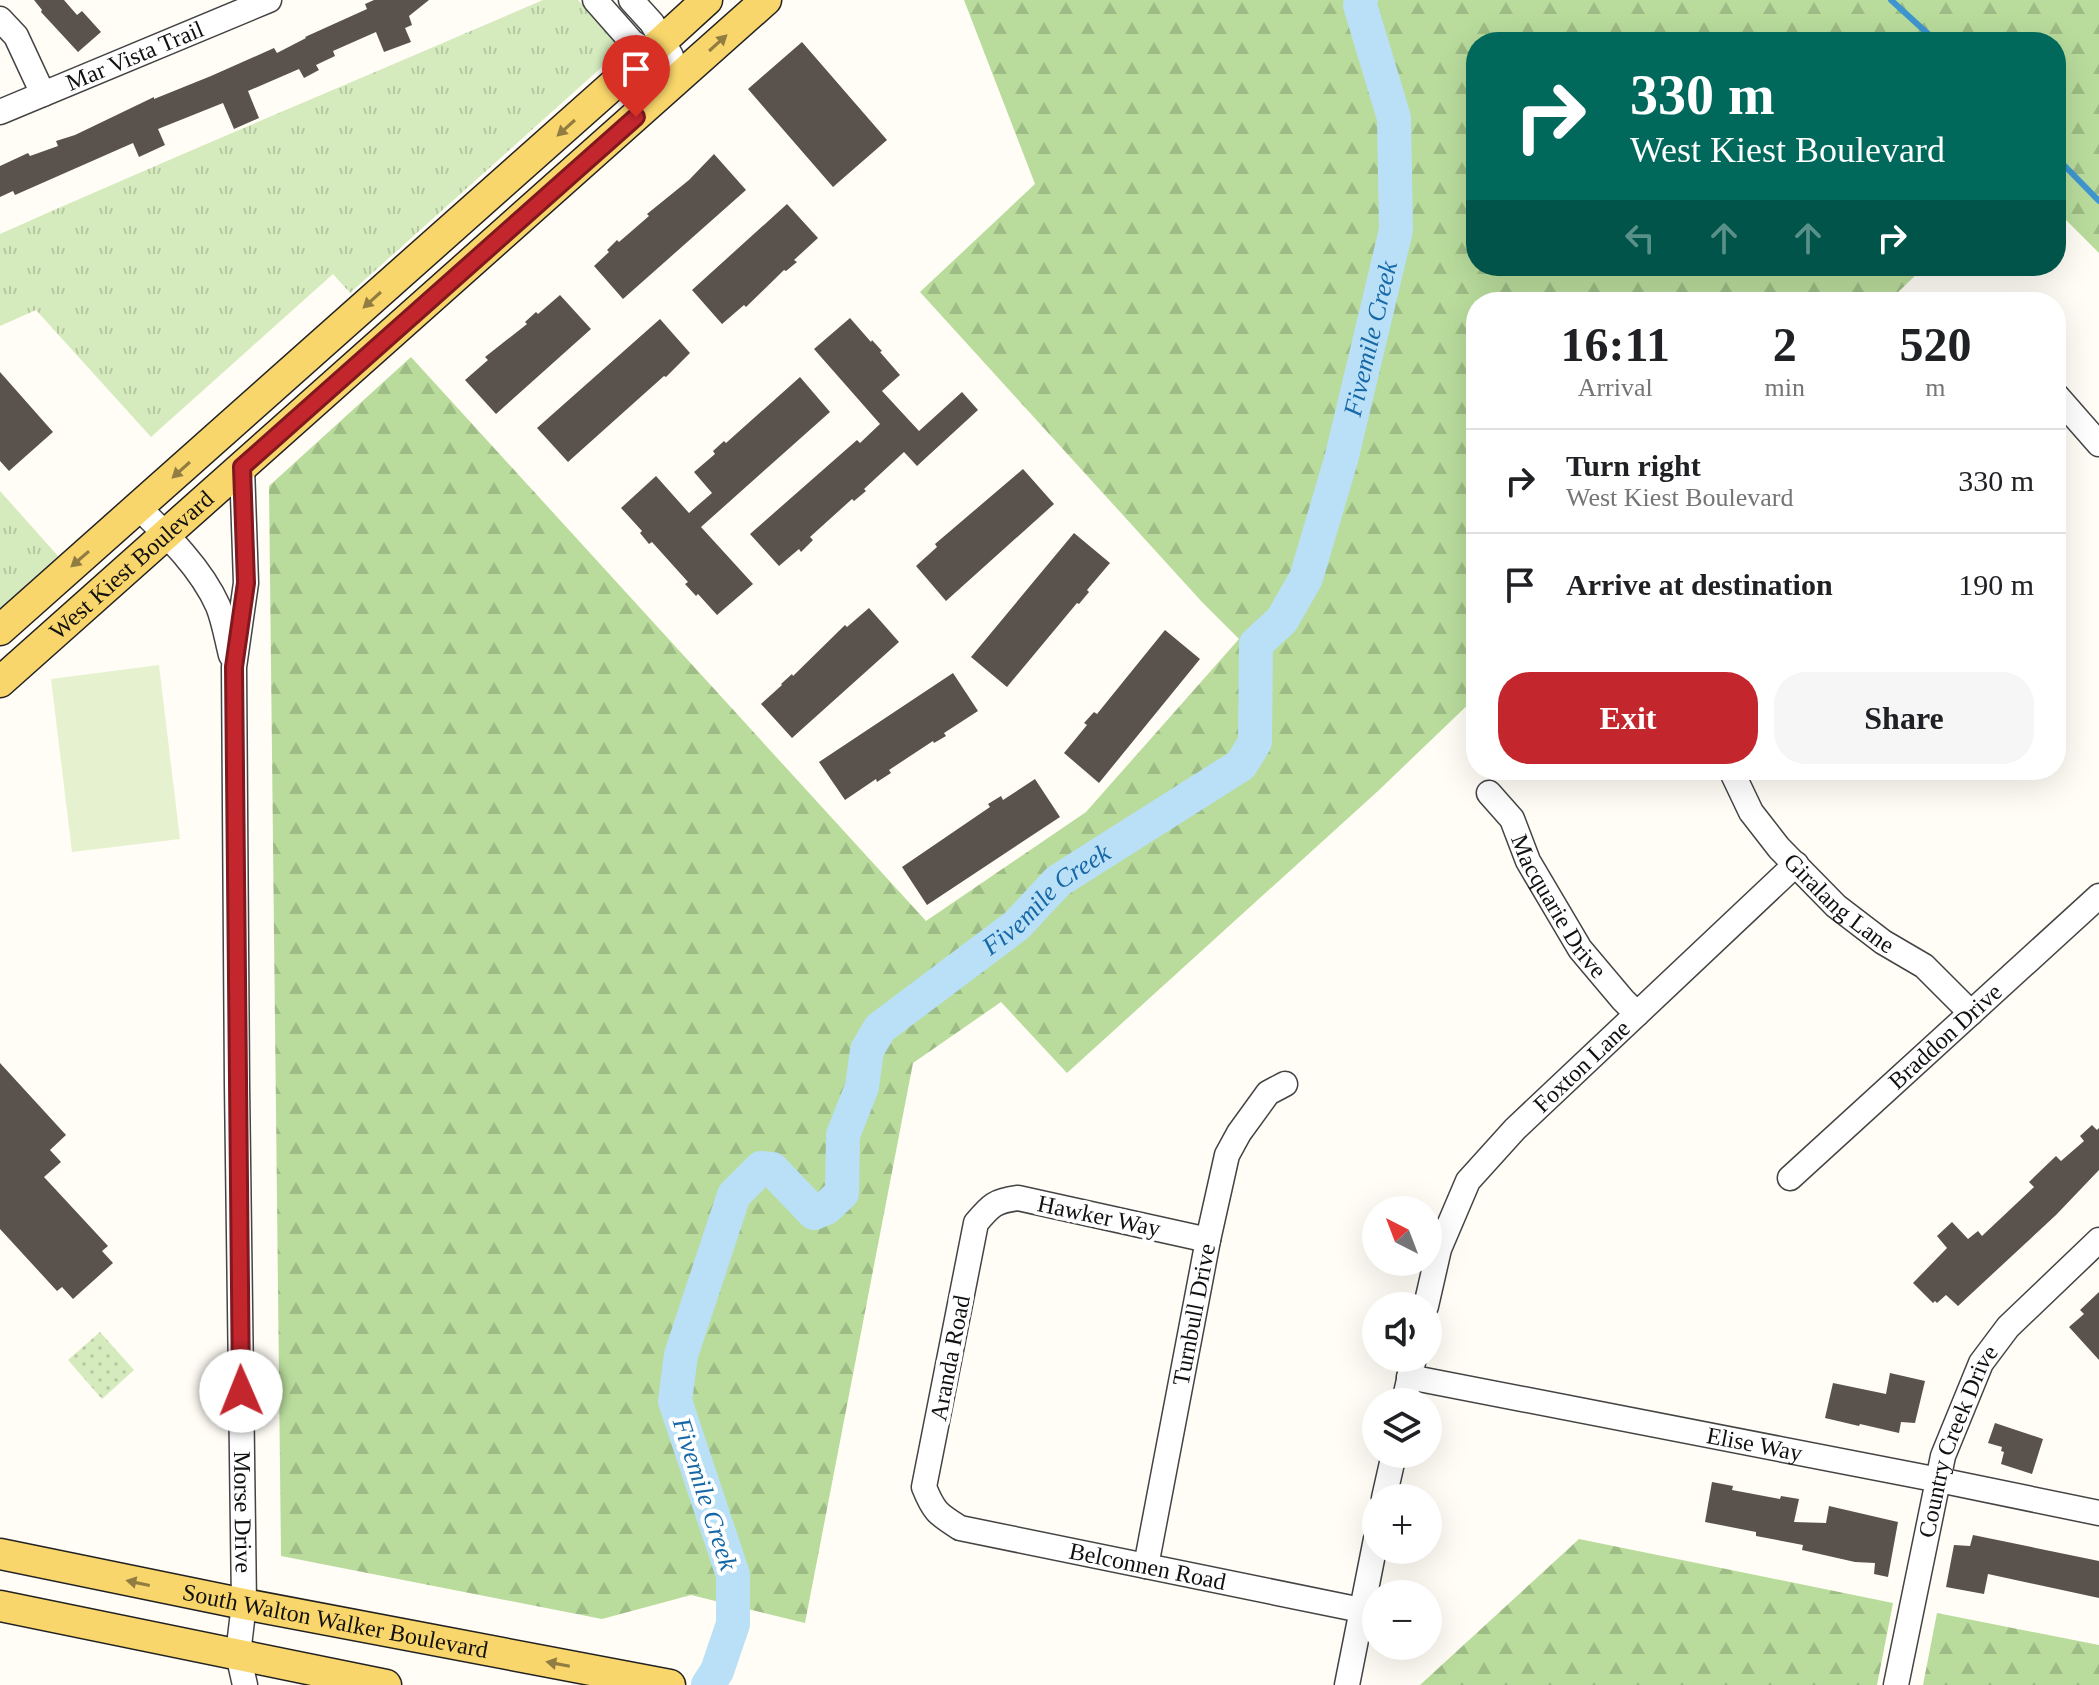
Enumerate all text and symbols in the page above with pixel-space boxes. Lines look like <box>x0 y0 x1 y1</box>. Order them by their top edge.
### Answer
street label: Mar Vista Trail <box>62 16 208 96</box>
pin <box>602 35 670 117</box>
one-way arrow <box>708 35 728 52</box>
icon: arrive <box>614 47 658 91</box>
icon: right <box>1498 64 1602 168</box>
text: 330 m <box>1630 64 1775 126</box>
one-way arrow <box>557 118 576 136</box>
text: West Kiest Boulevard <box>1630 130 1945 170</box>
icon: left <box>1618 216 1662 260</box>
icon: ahead <box>1702 216 1746 260</box>
icon: ahead <box>1786 216 1830 260</box>
icon: right <box>1870 216 1914 260</box>
water label: Fivemile Creek <box>1337 258 1403 420</box>
one-way arrow <box>362 291 381 309</box>
text: 16:11 <box>1561 318 1670 371</box>
text: 2 <box>1773 318 1797 371</box>
text: 520 <box>1899 318 1971 371</box>
text: Arrival <box>1578 373 1653 402</box>
text: min <box>1764 373 1805 402</box>
text: m <box>1925 373 1946 402</box>
text: Turn right <box>1566 449 1701 482</box>
icon: right <box>1498 459 1542 503</box>
one-way arrow <box>171 461 190 479</box>
text: 330 m <box>1958 464 2034 497</box>
text: West Kiest Boulevard <box>1566 483 1794 512</box>
street label: West Kiest Boulevard <box>44 485 219 645</box>
one-way arrow <box>71 550 91 567</box>
icon: arrive <box>1498 563 1542 607</box>
text: Arrive at destination <box>1566 568 1833 601</box>
text: 190 m <box>1958 568 2034 601</box>
button: Exit <box>1498 672 1758 764</box>
button: Share <box>1774 672 2034 764</box>
street label: Macquarie Drive <box>1506 831 1612 983</box>
water label: Fivemile Creek <box>976 837 1116 961</box>
street label: Giralang Lane <box>1779 848 1898 958</box>
street label: Braddon Drive <box>1883 979 2007 1094</box>
street label: Foxton Lane <box>1528 1015 1635 1118</box>
street label: Hawker Way <box>1035 1190 1163 1242</box>
north arrow <box>1362 1196 1442 1276</box>
map controls <box>1362 1196 1442 1660</box>
street label: Turnbull Drive <box>1168 1241 1220 1388</box>
button: sound <box>1362 1292 1442 1372</box>
street label: Aranda Road <box>925 1293 975 1423</box>
street label: Country Creek Drive <box>1914 1340 2003 1540</box>
position arrow <box>199 1349 283 1433</box>
button: layers <box>1362 1388 1442 1468</box>
water label: Fivemile Creek <box>666 1413 743 1574</box>
street label: Elise Way <box>1704 1422 1805 1466</box>
street label: Morse Drive <box>229 1451 257 1573</box>
button: + <box>1362 1484 1442 1564</box>
street label: Belconnen Road <box>1067 1538 1228 1595</box>
one-way arrow <box>126 1576 151 1588</box>
street label: South Walton Walker Boulevard <box>180 1579 490 1663</box>
button: − <box>1362 1580 1442 1660</box>
one-way arrow <box>546 1657 571 1670</box>

